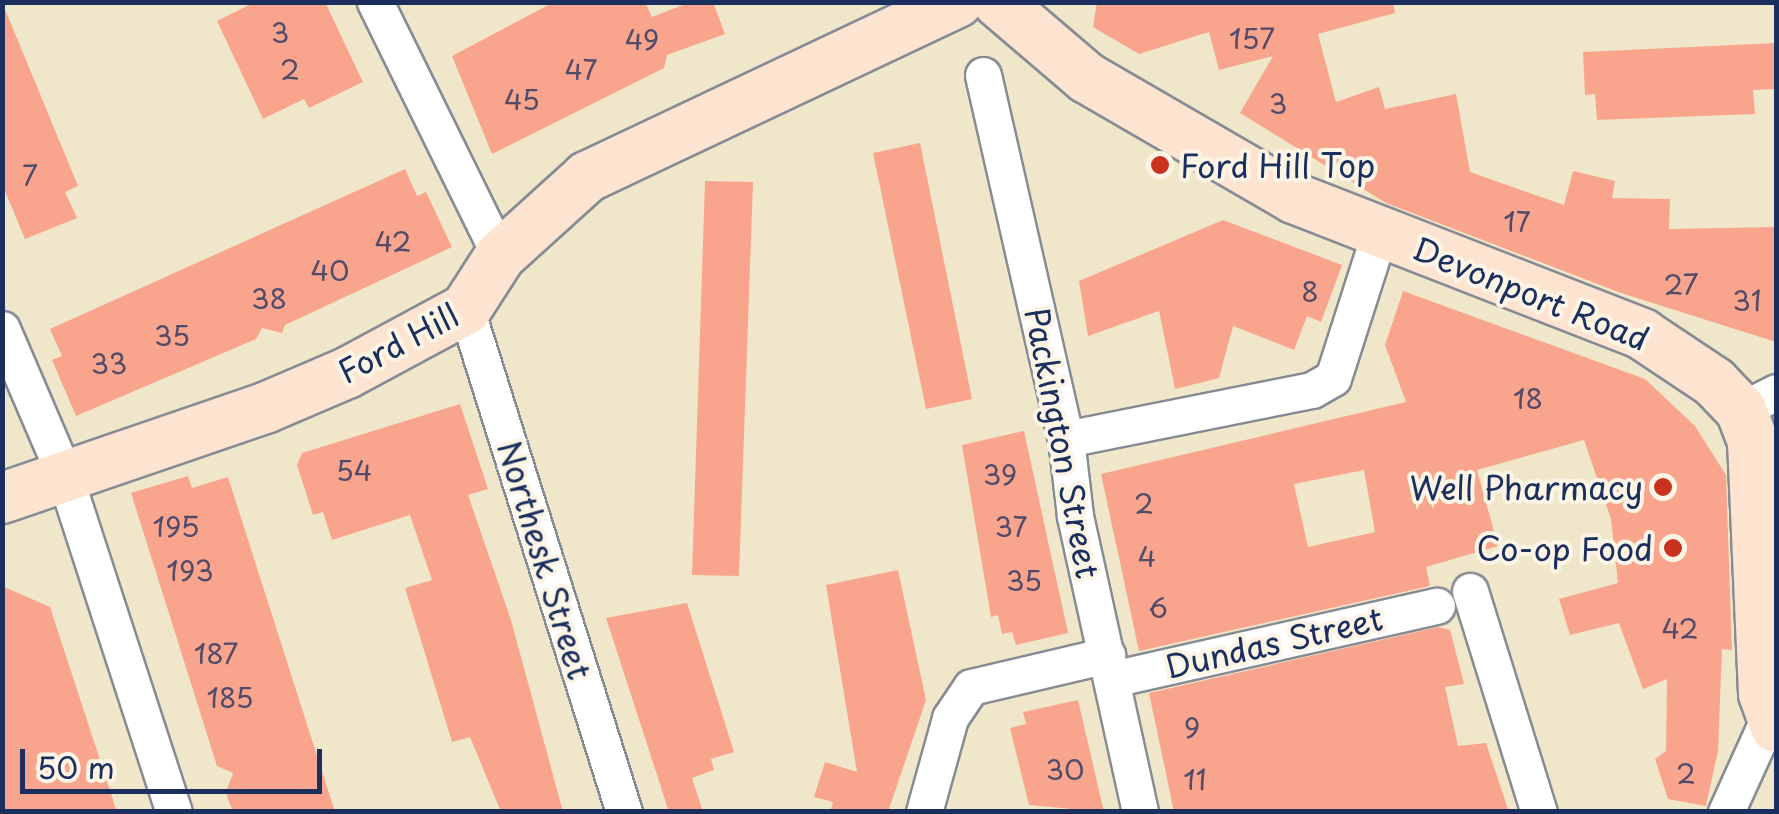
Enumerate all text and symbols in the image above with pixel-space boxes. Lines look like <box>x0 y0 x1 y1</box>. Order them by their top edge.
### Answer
house number: 3 <box>271 15 289 49</box>
house number: 157 <box>1229 21 1275 55</box>
house number: 49 <box>625 22 659 56</box>
house number: 2 <box>280 52 300 86</box>
house number: 47 <box>565 52 597 86</box>
house number: 45 <box>504 82 540 116</box>
house number: 3 <box>1269 86 1287 120</box>
place label: Ford Hill Top <box>1180 146 1376 184</box>
marker: Ford Hill Top <box>1149 154 1171 176</box>
house number: 7 <box>22 158 38 192</box>
house number: 17 <box>1503 204 1531 238</box>
house number: 42 <box>374 224 412 258</box>
street label: Devonport Road <box>1408 228 1654 358</box>
house number: 40 <box>311 253 349 287</box>
house number: 27 <box>1664 267 1698 301</box>
house number: 8 <box>1301 274 1319 308</box>
house number: 38 <box>251 281 287 315</box>
house number: 31 <box>1732 283 1762 317</box>
street label: Ford Hill <box>331 295 465 391</box>
street label: Packington Street <box>1018 305 1108 581</box>
house number: 35 <box>154 318 190 352</box>
house number: 33 <box>91 346 127 380</box>
house number: 18 <box>1513 381 1543 415</box>
street label: Northesk Street <box>491 437 599 683</box>
house number: 54 <box>336 453 372 487</box>
house number: 39 <box>983 457 1017 491</box>
place label: Well Pharmacy <box>1409 468 1643 506</box>
marker: Well Pharmacy <box>1652 476 1674 498</box>
house number: 2 <box>1134 486 1154 520</box>
house number: 195 <box>153 509 199 543</box>
house number: 37 <box>995 509 1027 543</box>
place label: Co-op Food <box>1476 529 1653 567</box>
marker: Co-op Food <box>1662 537 1684 559</box>
house number: 4 <box>1138 539 1156 573</box>
house number: 193 <box>166 553 214 587</box>
house number: 35 <box>1006 563 1042 597</box>
house number: 6 <box>1148 590 1168 624</box>
street label: Dundas Street <box>1161 598 1387 686</box>
house number: 42 <box>1661 611 1699 645</box>
house number: 187 <box>194 636 238 670</box>
house number: 185 <box>206 680 254 714</box>
house number: 9 <box>1184 710 1200 744</box>
scale bar <box>25 729 328 791</box>
text: 50 m <box>37 744 115 789</box>
house number: 30 <box>1046 752 1084 786</box>
house number: 2 <box>1676 756 1696 790</box>
house number: 11 <box>1183 762 1207 796</box>

